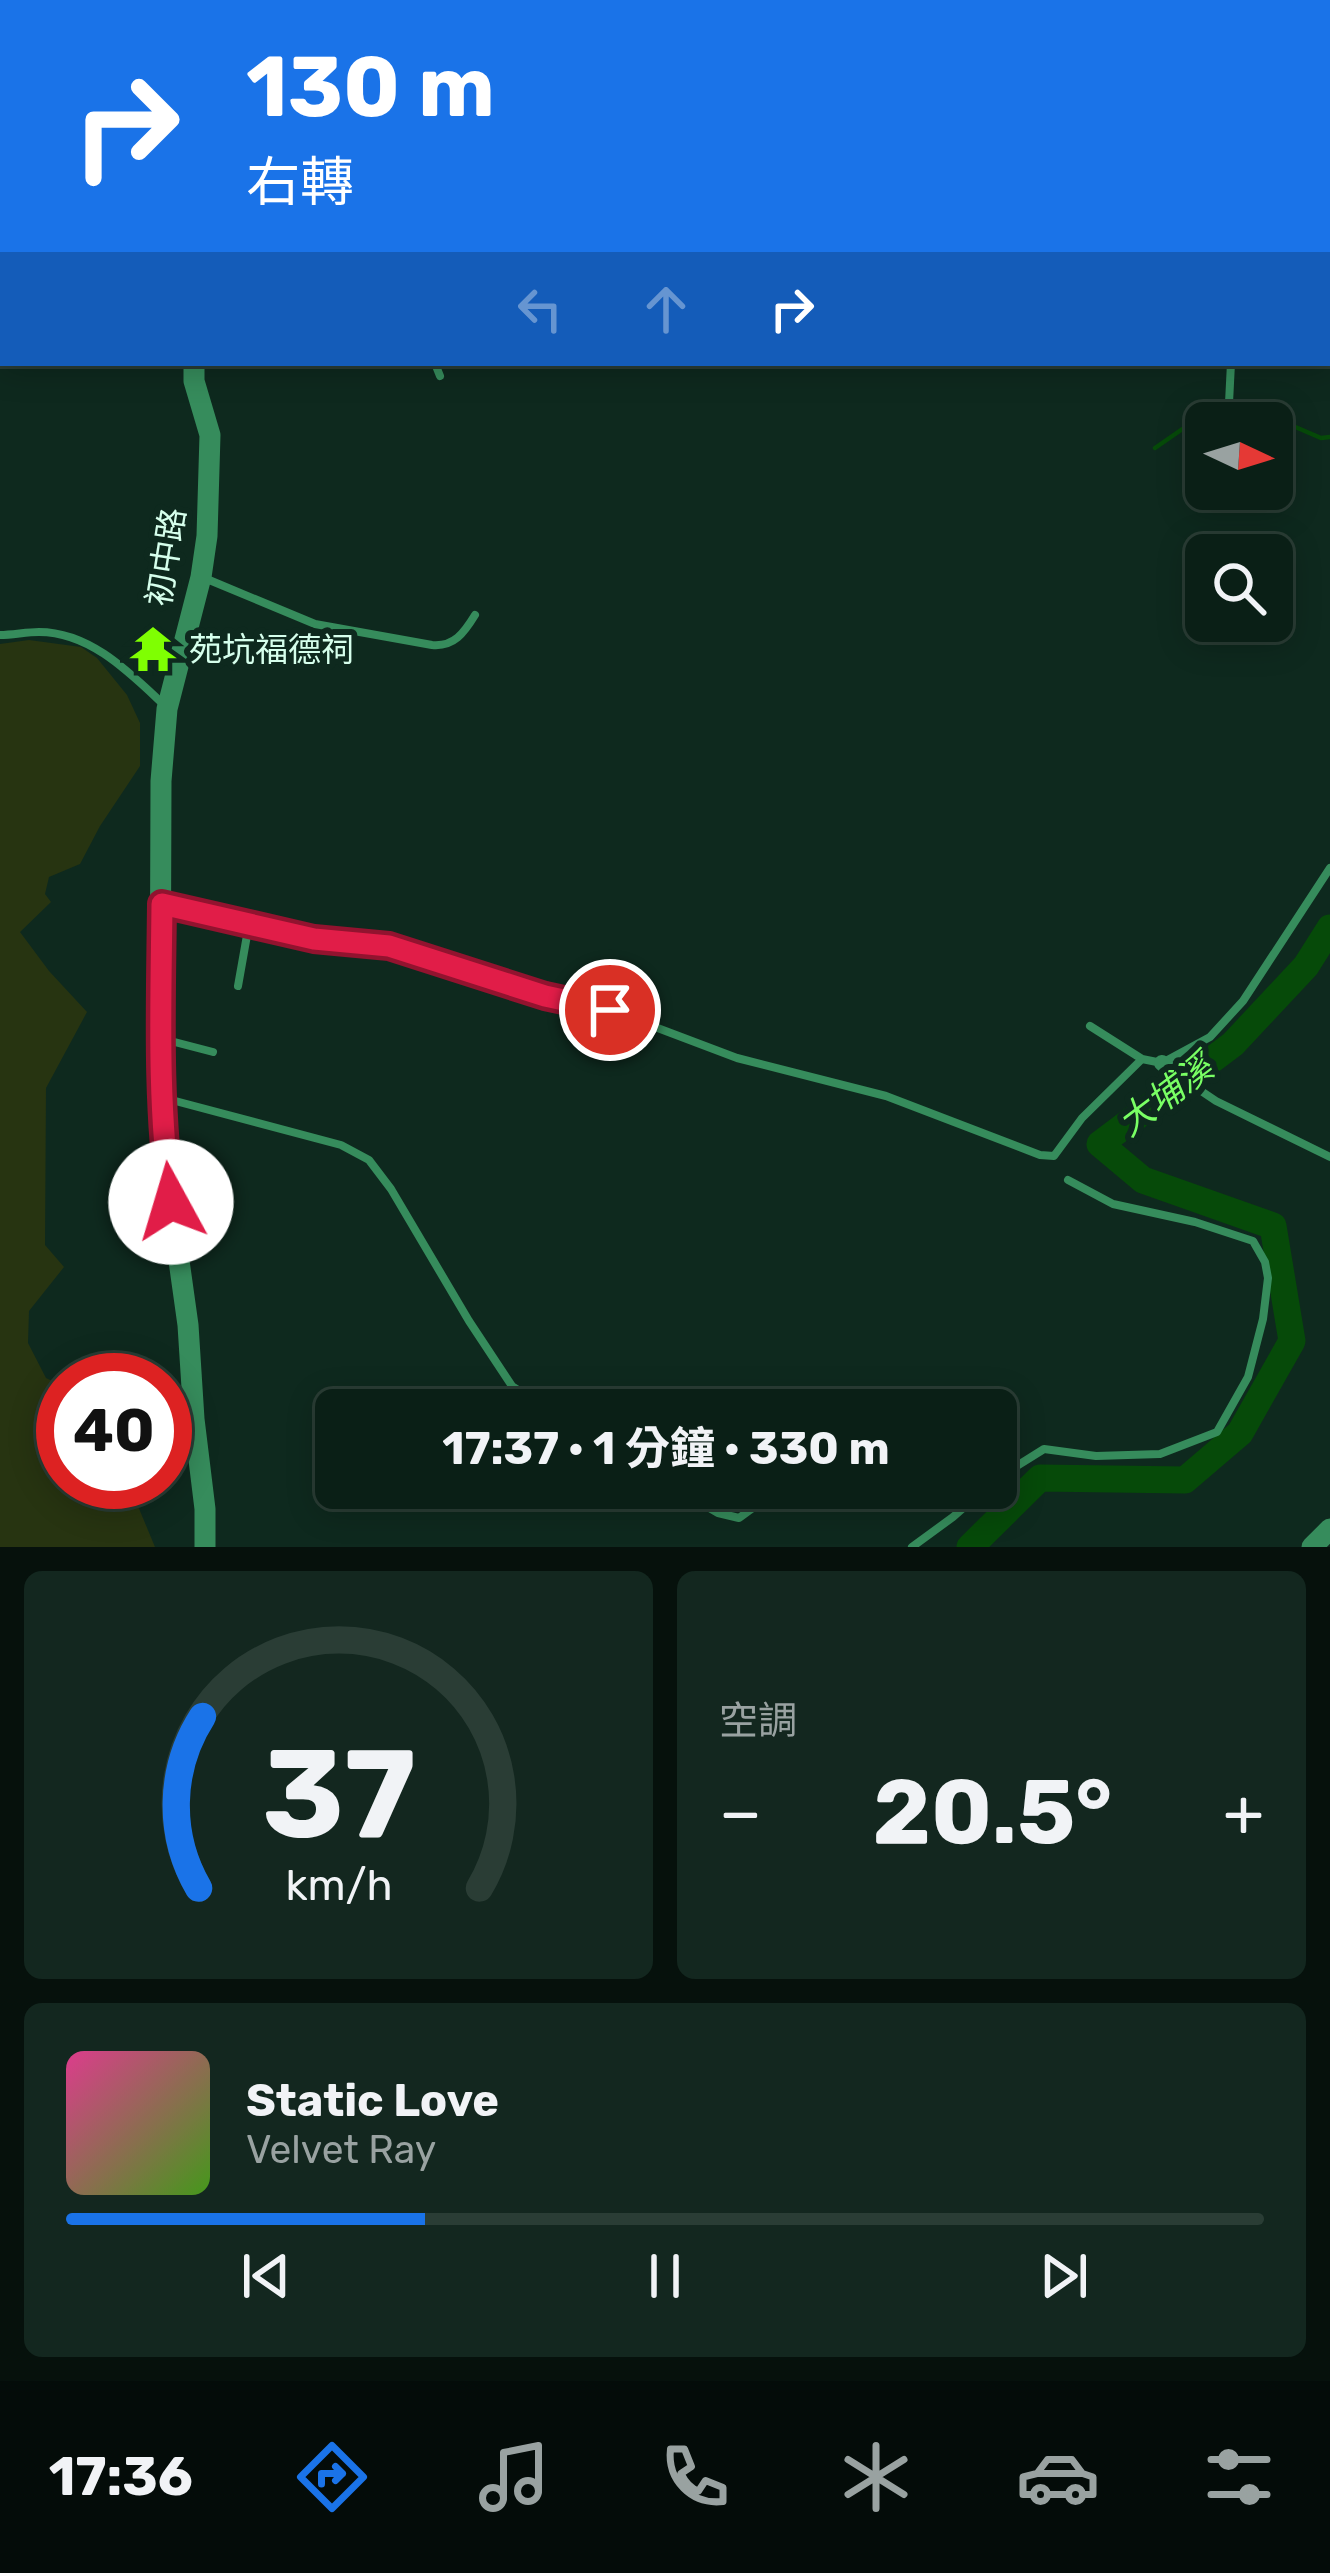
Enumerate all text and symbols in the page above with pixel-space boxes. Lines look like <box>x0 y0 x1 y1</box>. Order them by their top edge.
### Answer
text: 130 m <box>246 37 495 137</box>
icon: right <box>48 48 204 204</box>
text: 右轉 <box>246 151 354 215</box>
icon: left <box>507 276 573 342</box>
icon: ahead <box>633 276 699 342</box>
icon: right <box>759 276 825 342</box>
north arrow <box>1185 402 1293 510</box>
map controls <box>1185 402 1293 642</box>
street label: 初中路 <box>139 505 193 609</box>
button: search <box>1185 534 1293 642</box>
temple icon: 苑坑福德祠 <box>128 624 178 674</box>
place label: 苑坑福德祠 <box>189 630 354 669</box>
pin <box>559 959 661 1061</box>
icon: arrive <box>577 977 643 1043</box>
water label: 大埔溪 <box>1109 1042 1225 1145</box>
position arrow <box>108 1139 234 1265</box>
speed limit sign: 40 <box>36 1353 192 1509</box>
text: 17:37 · 1 分鐘 · 330 m <box>442 1422 890 1475</box>
text: 空調 <box>719 1698 797 1744</box>
text: 37 <box>262 1720 415 1868</box>
text: 20.5° <box>873 1759 1112 1866</box>
text: − <box>719 1773 762 1852</box>
text: + <box>1223 1773 1264 1852</box>
text: km/h <box>285 1860 392 1911</box>
text: Static Love <box>246 2074 499 2127</box>
text: Velvet Ray <box>246 2127 436 2173</box>
icon: previous <box>233 2243 299 2309</box>
icon: pause <box>632 2243 698 2309</box>
icon: next <box>1031 2243 1097 2309</box>
icon: directions <box>290 2435 374 2519</box>
icon: music <box>472 2435 556 2519</box>
icon: phone <box>653 2435 737 2519</box>
icon: climate <box>834 2435 918 2519</box>
icon: car <box>1016 2435 1100 2519</box>
icon: filters <box>1197 2435 1281 2519</box>
text: 17:36 <box>49 2445 193 2509</box>

